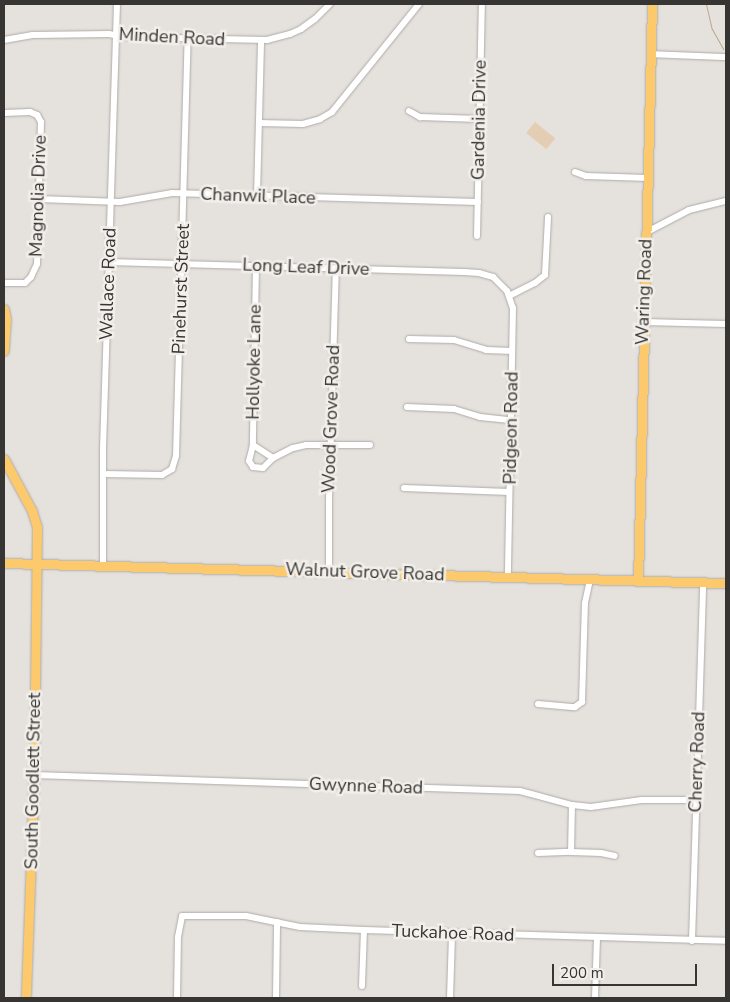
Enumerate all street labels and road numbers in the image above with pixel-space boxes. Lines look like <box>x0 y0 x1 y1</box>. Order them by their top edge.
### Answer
street label: Minden Road <box>118 23 226 51</box>
street label: Gardenia Drive <box>467 60 491 180</box>
street label: Magnolia Drive <box>25 135 51 257</box>
street label: Chanwil Place <box>200 183 316 209</box>
street label: Pinehurst Street <box>168 223 194 355</box>
street label: Wallace Road <box>95 227 121 341</box>
street label: Waring Road <box>631 239 657 345</box>
street label: Long Leaf Drive <box>242 254 370 280</box>
street label: Hollyoke Lane <box>242 304 266 420</box>
street label: Wood Grove Road <box>318 344 344 494</box>
street label: Pidgeon Road <box>499 371 523 485</box>
street label: Walnut Grove Road <box>285 558 445 586</box>
street label: South Goodlett Street <box>21 692 45 870</box>
street label: Cherry Road <box>684 711 710 813</box>
street label: Gwynne Road <box>308 773 424 799</box>
street label: Tuckahoe Road <box>391 920 515 946</box>

